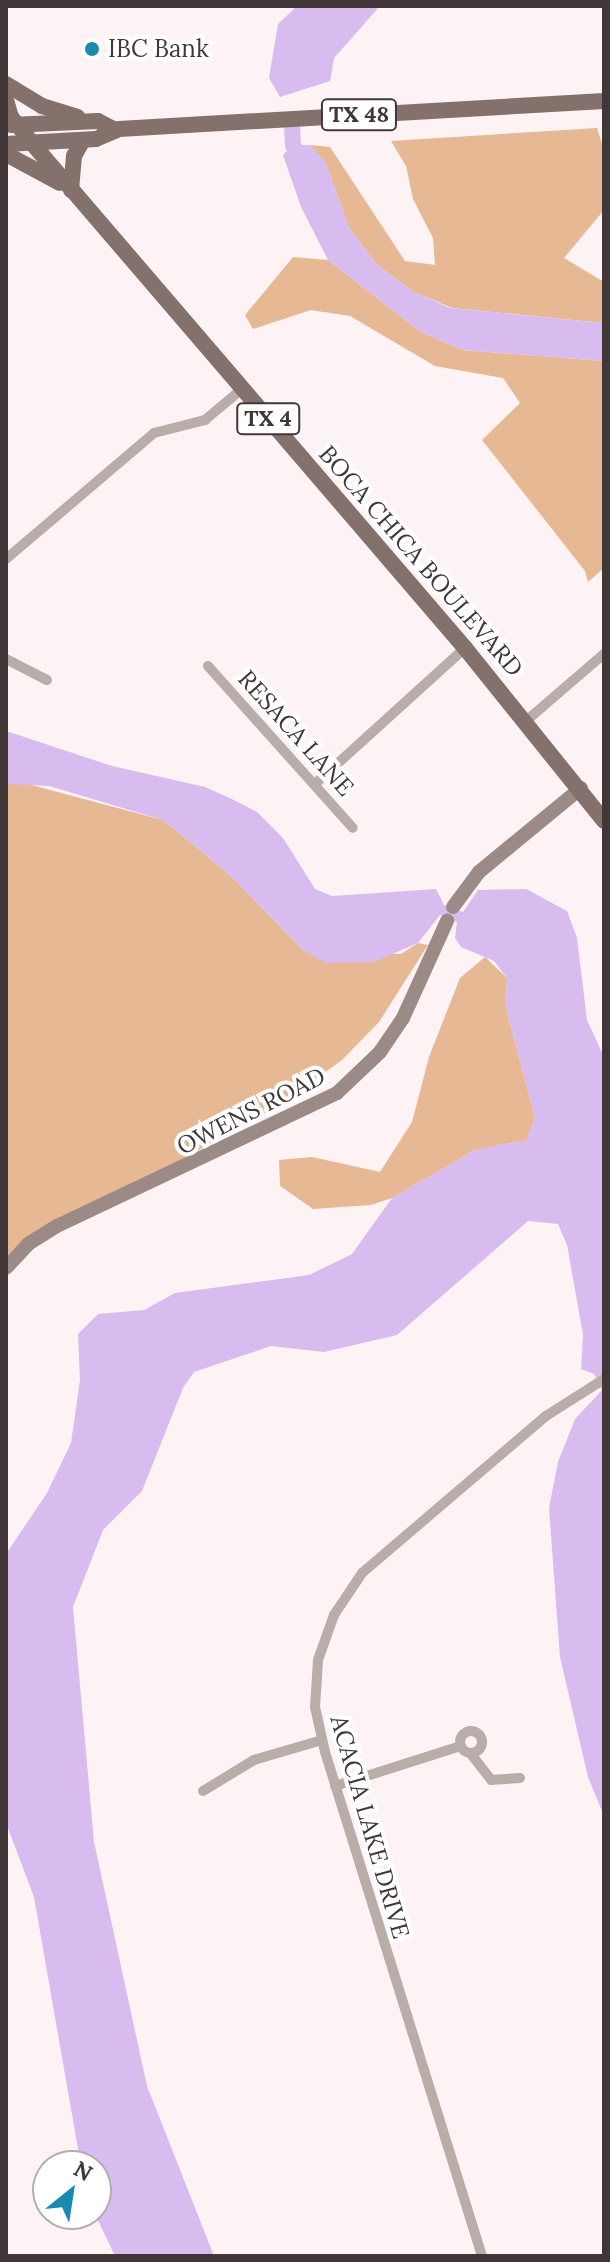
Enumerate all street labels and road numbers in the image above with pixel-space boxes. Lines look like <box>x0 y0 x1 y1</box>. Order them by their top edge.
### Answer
road number: TX 48 <box>319 97 399 133</box>
road number: TX 4 <box>236 401 300 437</box>
street label: BOCA CHICA BOULEVARD <box>313 440 529 682</box>
street label: RESACA LANE <box>232 664 360 802</box>
street label: OWENS ROAD <box>172 1061 330 1161</box>
street label: ACACIA LAKE DRIVE <box>324 1712 416 1942</box>

